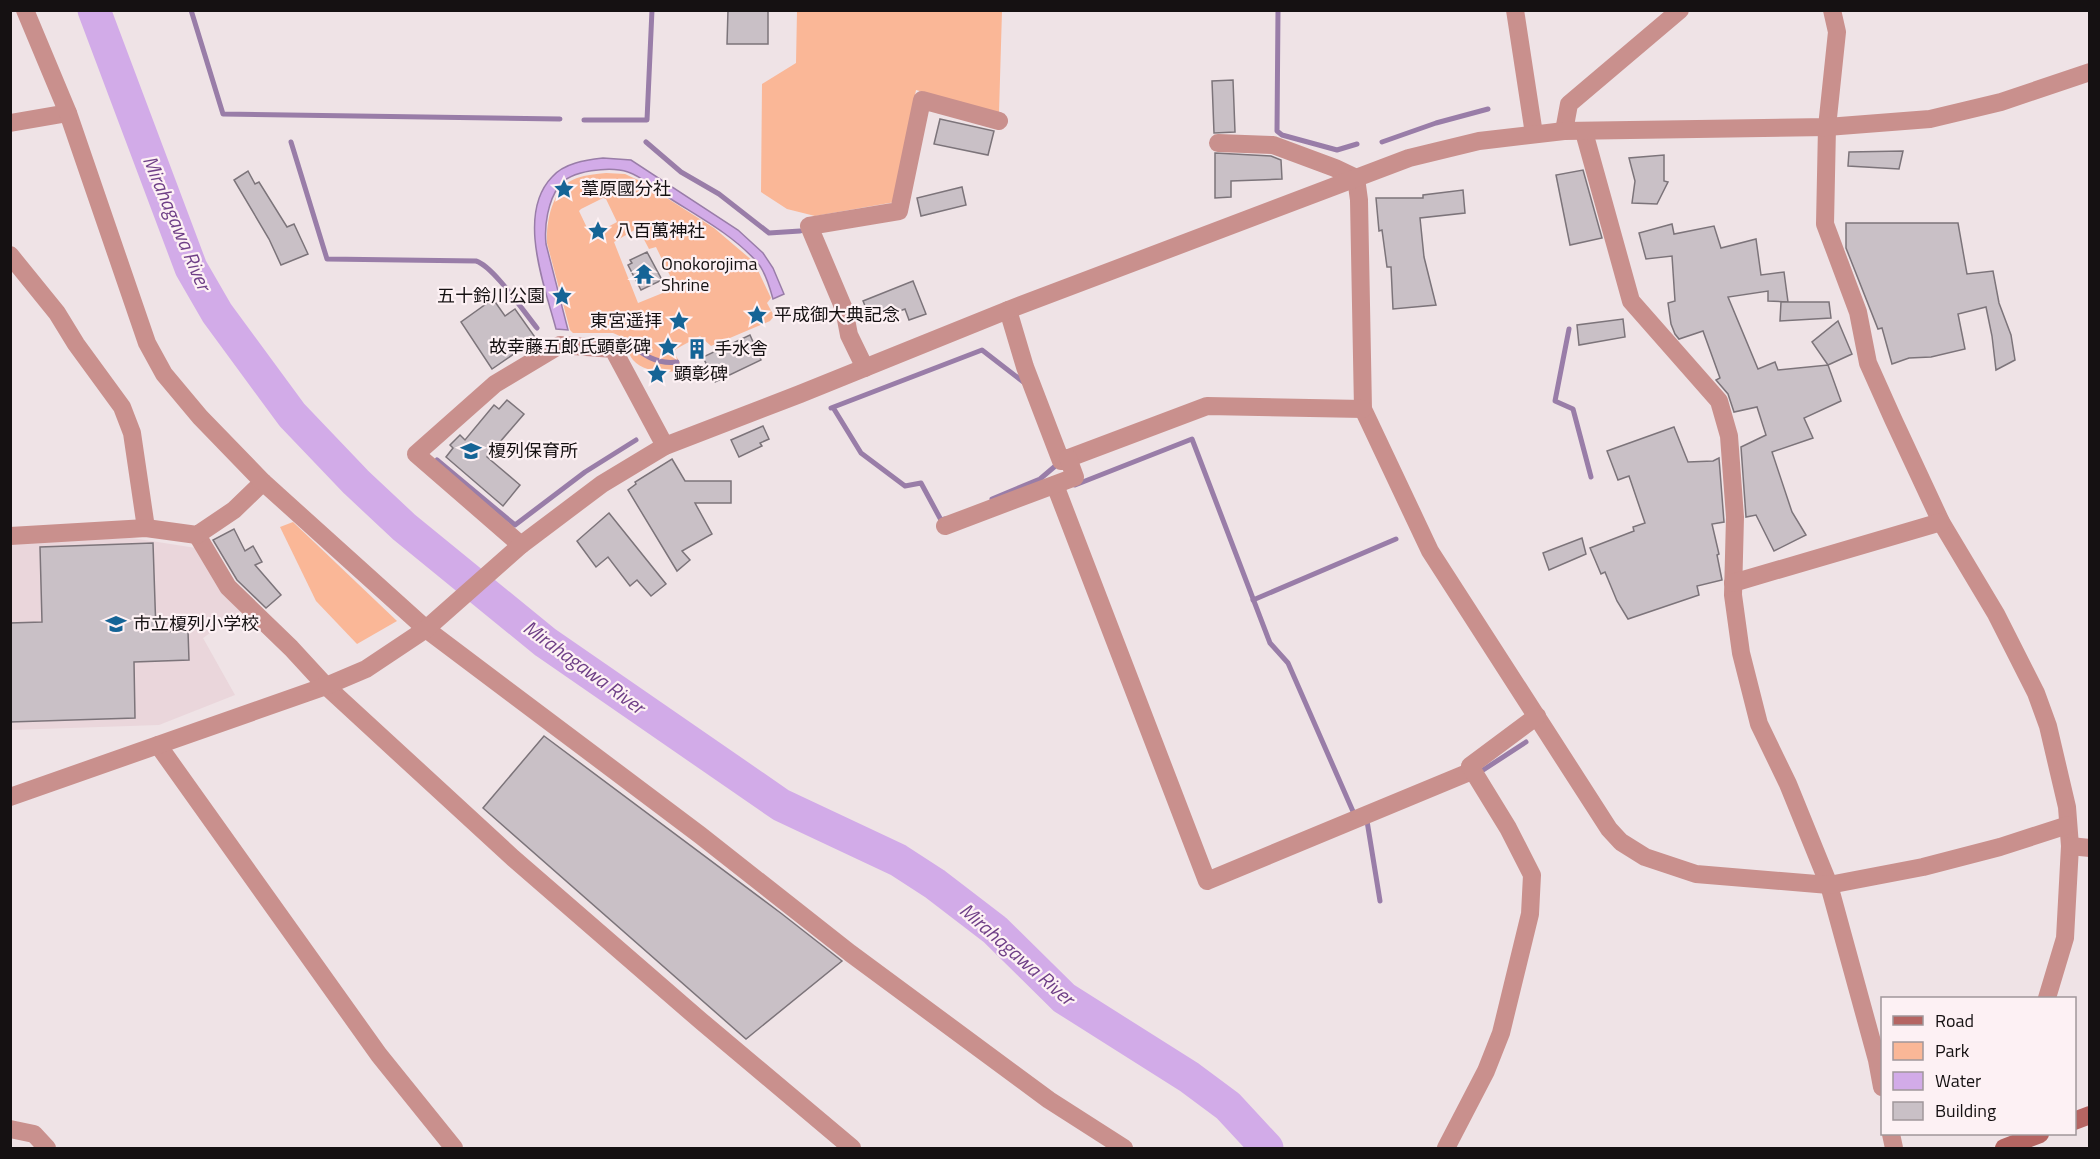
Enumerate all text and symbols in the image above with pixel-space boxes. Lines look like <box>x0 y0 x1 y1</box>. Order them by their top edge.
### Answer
water label: Mirahagawa River <box>135 151 221 297</box>
place label: 葦原國分社 <box>581 175 671 202</box>
place icon: 葦原國分社 <box>552 177 576 201</box>
place label: 八百萬神社 <box>615 217 705 244</box>
place icon: 八百萬神社 <box>586 219 610 243</box>
place label: Onokorojima Shrine <box>661 250 757 298</box>
temple icon: Onokorojima Shrine <box>632 262 656 286</box>
place label: 五十鈴川公園 <box>437 282 545 309</box>
place icon: 五十鈴川公園 <box>550 284 574 308</box>
place label: 平成御大典記念 <box>774 301 900 328</box>
place icon: 平成御大典記念 <box>745 303 769 327</box>
place label: 東宮遥拝 <box>590 307 662 334</box>
place icon: 東宮遥拝 <box>667 309 691 333</box>
place label: 故幸藤五郎氏顕彰碑 <box>489 333 651 360</box>
place icon: 故幸藤五郎氏顕彰碑 <box>656 335 680 359</box>
place label: 手水舎 <box>714 335 768 362</box>
building icon: 手水舎 <box>685 337 709 361</box>
place label: 顕彰碑 <box>674 360 728 387</box>
place icon: 顕彰碑 <box>645 362 669 386</box>
place label: 榎列保育所 <box>488 437 578 464</box>
school or university icon: 榎列保育所 <box>459 439 483 463</box>
place label: 市立榎列小学校 <box>133 610 259 637</box>
school or university icon: 市立榎列小学校 <box>104 612 128 636</box>
water label: Mirahagawa River <box>517 612 654 723</box>
water label: Mirahagawa River <box>953 895 1084 1014</box>
legend <box>1881 997 2076 1135</box>
text: Road <box>1935 1007 1974 1034</box>
text: Park <box>1935 1037 1970 1064</box>
text: Water <box>1935 1067 1981 1094</box>
text: Building <box>1935 1097 1996 1124</box>

